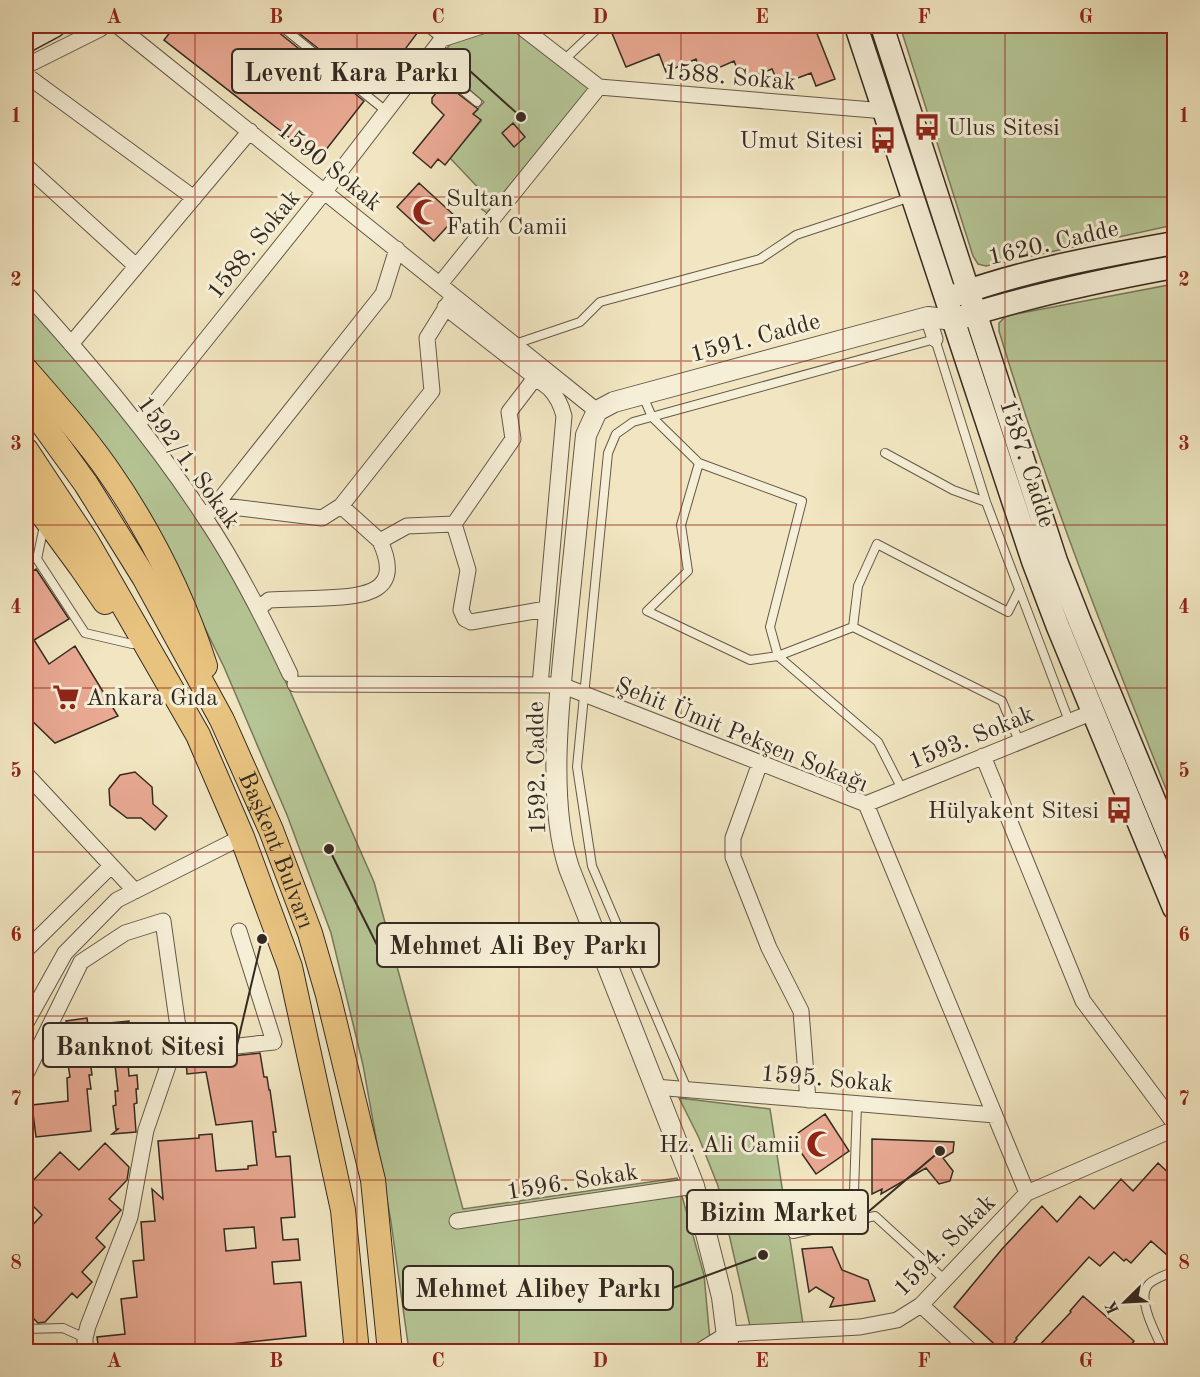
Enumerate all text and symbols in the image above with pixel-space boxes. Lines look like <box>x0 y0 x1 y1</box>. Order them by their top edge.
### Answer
text: A <box>106 8 122 28</box>
text: B <box>269 8 283 28</box>
text: C <box>431 8 445 28</box>
text: D <box>592 8 608 28</box>
text: E <box>755 8 769 28</box>
text: F <box>917 8 931 28</box>
text: G <box>1079 8 1093 28</box>
callout: Levent Kara Parkı <box>232 49 470 93</box>
street label: 1588. Sokak <box>663 60 797 96</box>
text: Levent Kara Parkı <box>244 61 458 87</box>
text: 1 <box>10 107 22 127</box>
text: 1 <box>1178 107 1190 127</box>
bus stop icon: Ulus Sitesi <box>912 112 942 142</box>
place label: Ulus Sitesi <box>947 117 1060 141</box>
street label: 1590 Sokak <box>272 119 385 217</box>
bus stop icon: Umut Sitesi <box>868 125 898 155</box>
place label: Umut Sitesi <box>740 130 863 154</box>
street label: 1588. Sokak <box>203 186 306 304</box>
place label: Sultan Fatih Camii <box>446 188 567 240</box>
mosque icon: Sultan Fatih Camii <box>411 197 441 227</box>
street label: 1620. Cadde <box>986 217 1121 271</box>
text: 2 <box>10 271 22 291</box>
text: 2 <box>1178 271 1190 291</box>
street label: 1591. Cadde <box>688 310 823 368</box>
street label: 1592/1. Sokak <box>131 392 243 534</box>
street label: 1587. Cadde <box>994 397 1058 531</box>
text: 3 <box>10 435 22 455</box>
text: 3 <box>1178 435 1190 455</box>
text: 4 <box>10 598 22 618</box>
text: 4 <box>1178 598 1190 618</box>
street label: Şehit Ümit Pekşen Sokağı <box>611 670 873 798</box>
supermarket icon: Ankara Gıda <box>51 682 81 712</box>
place label: Ankara Gıda <box>86 687 218 711</box>
street label: 1592. Cadde <box>525 701 551 835</box>
street label: 1593. Sokak <box>906 703 1038 775</box>
text: 5 <box>10 761 22 782</box>
text: 5 <box>1178 761 1190 782</box>
street label: Başkent Bulvarı <box>233 769 317 932</box>
bus stop icon: Hülyakent Sitesi <box>1104 795 1134 825</box>
place label: Hülyakent Sitesi <box>928 800 1099 824</box>
callout: Mehmet Ali Bey Parkı <box>377 923 659 967</box>
text: 6 <box>10 926 22 946</box>
text: 6 <box>1178 926 1190 946</box>
text: Mehmet Ali Bey Parkı <box>389 934 647 960</box>
callout: Banknot Sitesi <box>43 1023 237 1067</box>
text: Banknot Sitesi <box>55 1035 225 1061</box>
street label: 1595. Sokak <box>760 1062 894 1098</box>
text: 7 <box>10 1090 22 1110</box>
text: 7 <box>1178 1090 1190 1110</box>
mosque icon: Hz. Ali Camii <box>805 1129 835 1159</box>
place label: Hz. Ali Camii <box>659 1134 800 1158</box>
street label: 1596. Sokak <box>505 1161 640 1205</box>
callout: Bizim Market <box>687 1190 868 1234</box>
street label: 1594. Sokak <box>890 1191 1001 1302</box>
text: Bizim Market <box>699 1201 857 1227</box>
text: 8 <box>10 1254 22 1274</box>
text: 8 <box>1178 1254 1190 1274</box>
callout: Mehmet Alibey Parkı <box>403 1266 673 1310</box>
north arrow <box>1095 1272 1155 1332</box>
text: Mehmet Alibey Parkı <box>415 1277 661 1303</box>
text: K <box>1103 1298 1123 1316</box>
text: A <box>106 1352 122 1372</box>
text: B <box>269 1352 283 1372</box>
text: C <box>431 1352 445 1372</box>
text: D <box>592 1352 608 1372</box>
text: E <box>755 1352 769 1372</box>
text: F <box>917 1352 931 1372</box>
text: G <box>1079 1352 1093 1372</box>

